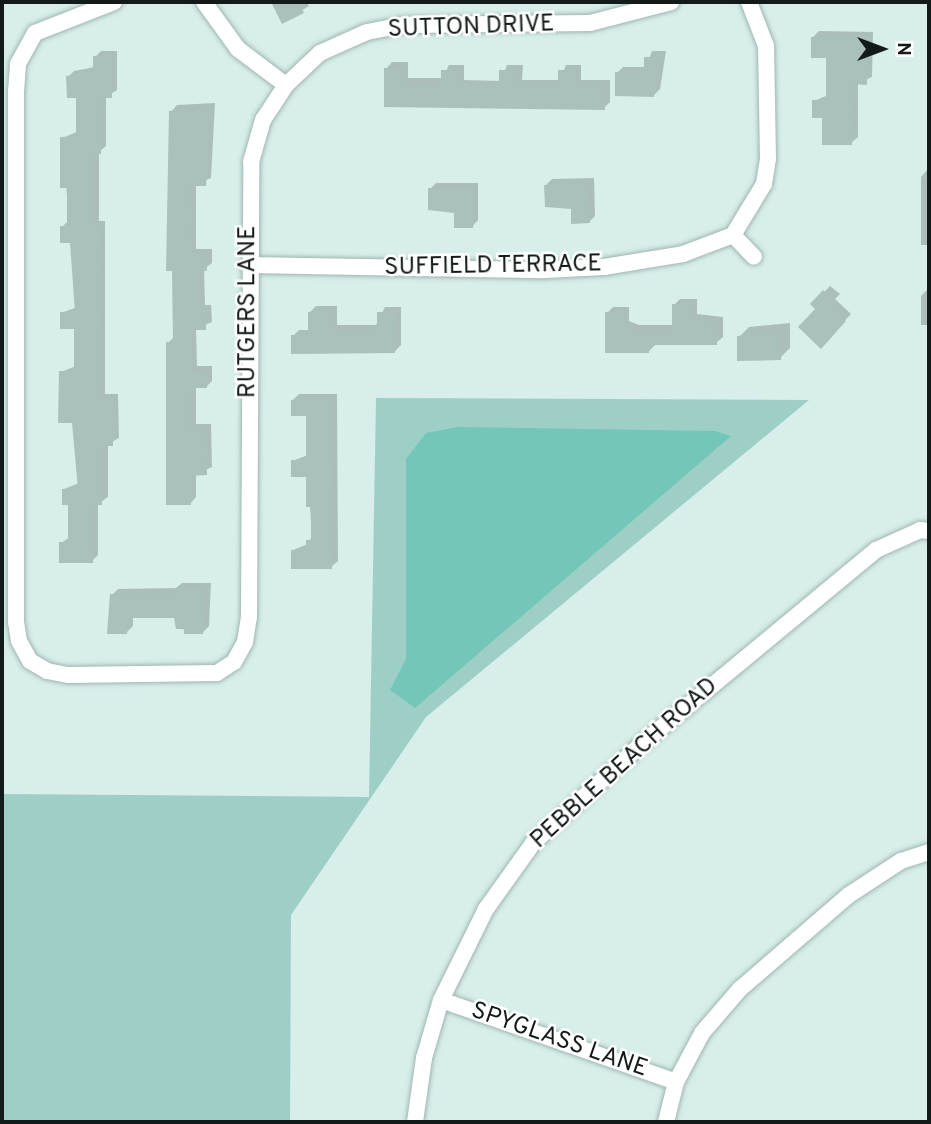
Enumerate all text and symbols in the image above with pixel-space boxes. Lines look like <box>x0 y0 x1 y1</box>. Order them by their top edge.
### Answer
street label: SUTTON DRIVE <box>387 11 555 45</box>
north arrow <box>847 14 917 84</box>
text: N <box>891 42 915 56</box>
street label: RUTGERS LANE <box>235 226 263 398</box>
street label: SUFFIELD TERRACE <box>383 251 603 283</box>
street label: PEBBLE BEACH ROAD <box>526 672 724 856</box>
street label: SPYGLASS LANE <box>467 997 651 1085</box>

